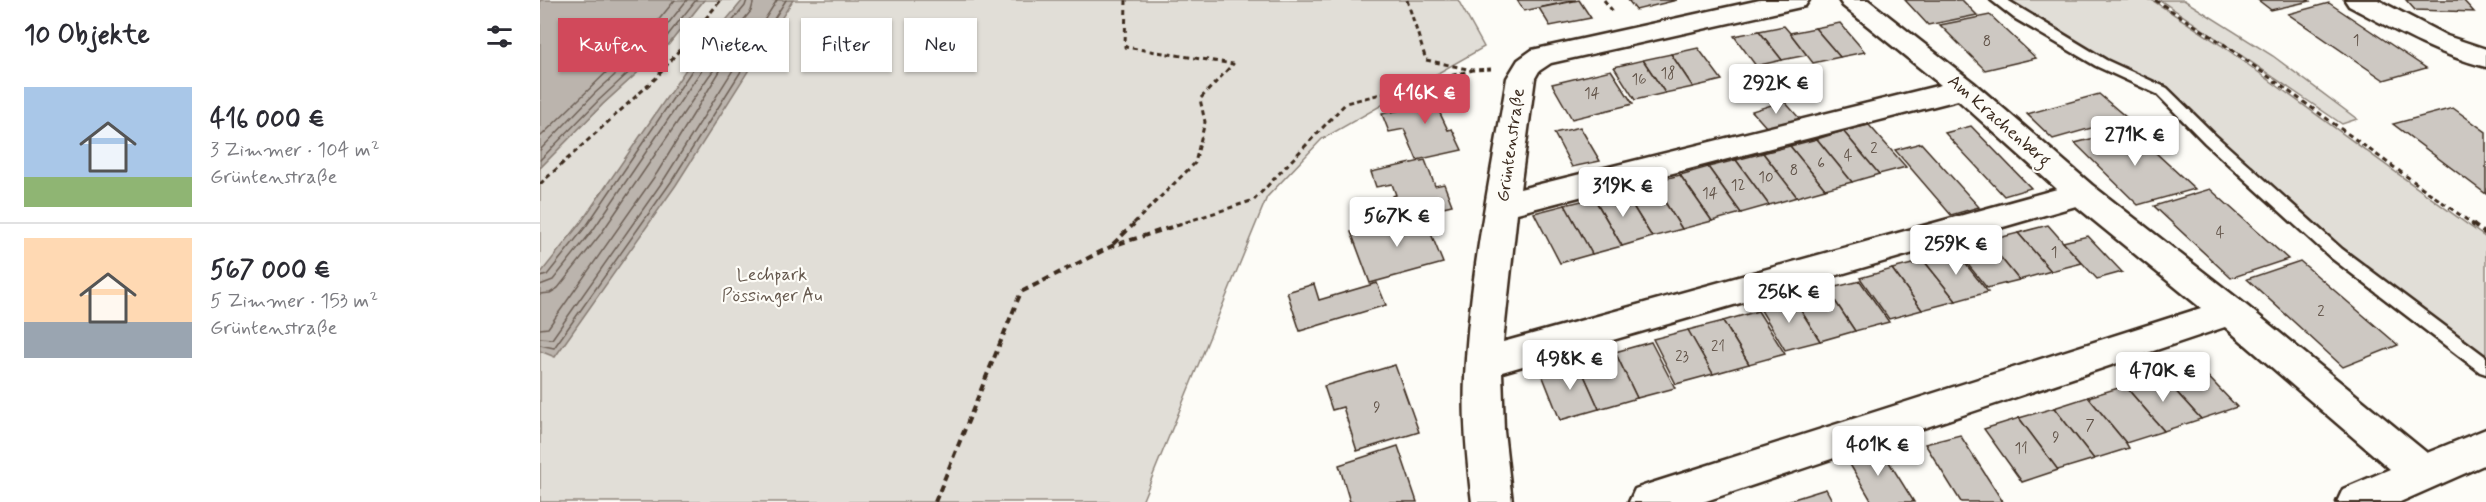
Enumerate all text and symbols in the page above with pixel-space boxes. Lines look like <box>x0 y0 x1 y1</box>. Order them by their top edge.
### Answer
chip: Kaufen <box>558 18 668 72</box>
chip: Mieten <box>680 18 789 72</box>
chip: Filter <box>801 18 892 72</box>
chip: Neu <box>904 18 977 72</box>
text: 10 Objekte <box>24 19 150 53</box>
icon: filters <box>483 20 516 53</box>
house number: 1 <box>2353 31 2359 51</box>
house number: 8 <box>1983 32 1991 52</box>
house number: 18 <box>1661 64 1675 84</box>
pin: 292K € <box>1727 64 1825 115</box>
street label: Am Krachenberg <box>1941 69 2056 174</box>
house number: 16 <box>1631 70 1647 90</box>
text: 292K € <box>1743 70 1809 97</box>
pin: 416K € <box>1376 74 1474 125</box>
text: 416K € <box>1394 80 1456 107</box>
house number: 14 <box>1584 84 1600 104</box>
street label: Grüntenstraße <box>1491 86 1531 203</box>
text: 416 000 € <box>210 103 325 137</box>
icon: home <box>72 111 144 183</box>
pin: 271K € <box>2086 116 2184 167</box>
text: 271K € <box>2105 122 2165 149</box>
text: 3 Zimmer · 104 m² <box>210 137 380 164</box>
house number: 2 <box>1870 139 1878 159</box>
house number: 4 <box>1844 146 1853 166</box>
house number: 6 <box>1817 154 1825 174</box>
house number: 8 <box>1790 161 1798 181</box>
text: Grüntenstraße <box>210 164 337 191</box>
pin: 319K € <box>1574 167 1672 218</box>
house number: 10 <box>1758 168 1774 188</box>
text: 319K € <box>1593 173 1653 200</box>
house number: 12 <box>1731 176 1745 196</box>
house number: 14 <box>1702 184 1718 204</box>
pin: 567K € <box>1348 197 1446 248</box>
text: 567K € <box>1364 203 1430 230</box>
house number: 4 <box>2216 223 2225 243</box>
pin: 259K € <box>1907 225 2005 276</box>
text: 259K € <box>1924 231 1988 258</box>
house number: 1 <box>2051 243 2057 263</box>
text: 567 000 € <box>210 254 331 288</box>
icon: home <box>72 262 144 334</box>
park label: Lechpark Pössinger Au <box>722 263 822 308</box>
pin: 256K € <box>1740 273 1838 324</box>
text: 256K € <box>1758 279 1820 306</box>
text: 5 Zimmer · 153 m² <box>210 288 378 315</box>
house number: 2 <box>2317 302 2325 322</box>
text: Grüntenstraße <box>210 315 337 342</box>
house number: 21 <box>1711 337 1725 357</box>
pin: 498K € <box>1521 340 1619 391</box>
text: 498K € <box>1537 346 1604 373</box>
house number: 23 <box>1675 347 1689 367</box>
pin: 470K € <box>2114 352 2212 403</box>
text: 470K € <box>2130 358 2196 385</box>
house number: 9 <box>1373 398 1381 418</box>
house number: 7 <box>2085 416 2095 436</box>
pin: 401K € <box>1829 426 1927 477</box>
house number: 9 <box>2052 428 2060 448</box>
text: 401K € <box>1846 432 1910 459</box>
house number: 11 <box>2014 439 2028 459</box>

